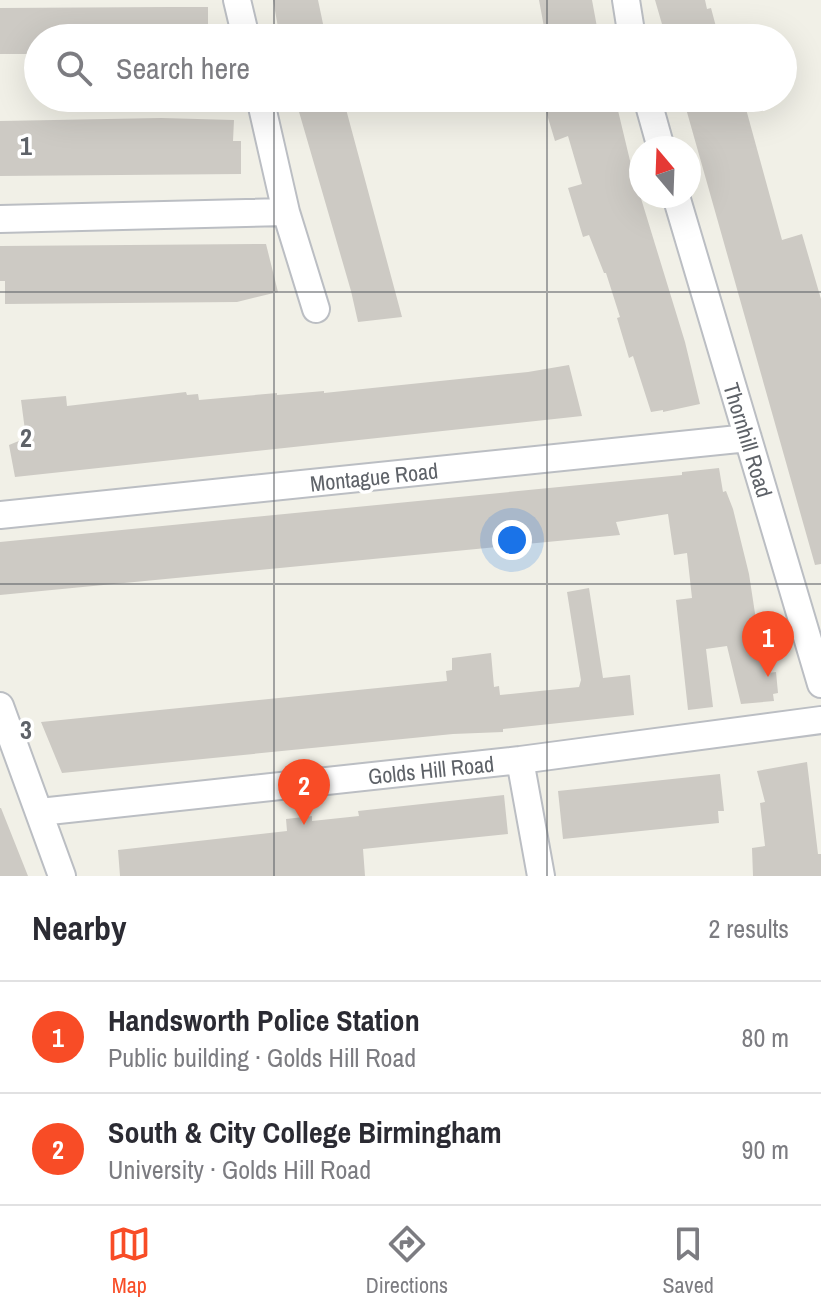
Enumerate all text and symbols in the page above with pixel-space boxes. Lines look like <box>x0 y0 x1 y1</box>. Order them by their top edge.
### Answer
search box <box>24 24 797 112</box>
icon: search <box>52 46 96 90</box>
text: Search here <box>116 48 250 88</box>
text: 1 <box>20 128 32 163</box>
north arrow <box>629 136 701 208</box>
street label: Thornhill Road <box>716 379 780 501</box>
text: 2 <box>20 420 32 455</box>
street label: Montague Road <box>309 455 439 499</box>
your location <box>492 520 532 560</box>
pin: 1 <box>742 611 794 677</box>
text: 3 <box>20 712 32 747</box>
street label: Golds Hill Road <box>367 748 495 792</box>
pin: 2 <box>278 759 330 825</box>
text: Nearby <box>32 905 127 951</box>
text: 2 results <box>708 911 789 946</box>
text: Handsworth Police Station <box>108 1000 420 1040</box>
text: 1 <box>52 1020 64 1055</box>
text: 80 m <box>742 1020 789 1055</box>
text: Public building · Golds Hill Road <box>108 1040 416 1075</box>
text: South & City College Birmingham <box>108 1112 502 1152</box>
text: 2 <box>52 1132 64 1167</box>
text: 90 m <box>742 1132 789 1167</box>
text: University · Golds Hill Road <box>108 1152 371 1187</box>
tab: Map <box>107 1222 151 1300</box>
tab: Directions <box>366 1222 448 1300</box>
tab: Saved <box>663 1222 714 1300</box>

